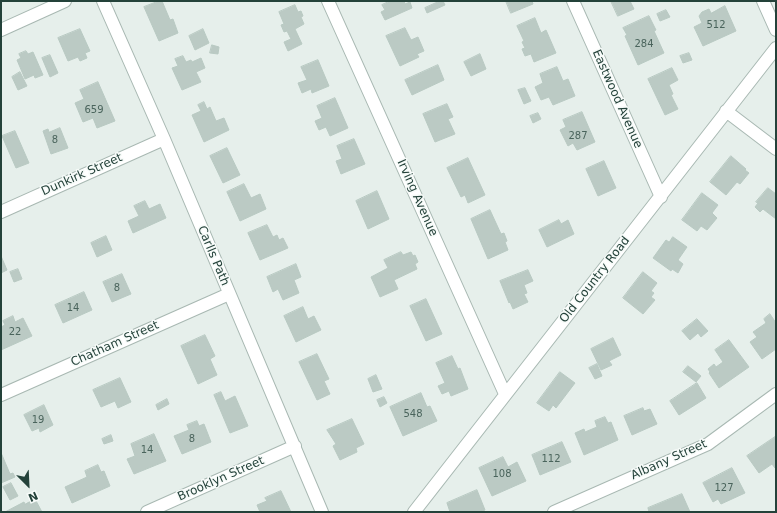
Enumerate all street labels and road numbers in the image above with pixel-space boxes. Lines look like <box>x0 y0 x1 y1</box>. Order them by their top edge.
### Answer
street label: Eastwood Avenue <box>589 47 645 151</box>
street label: Dunkirk Street <box>39 151 125 199</box>
street label: Irving Avenue <box>394 157 440 239</box>
street label: Carlls Path <box>194 224 232 288</box>
street label: Old Country Road <box>557 234 633 326</box>
street label: Chatham Street <box>69 318 161 370</box>
street label: Albany Street <box>629 437 709 483</box>
street label: Brooklyn Street <box>176 454 266 504</box>

